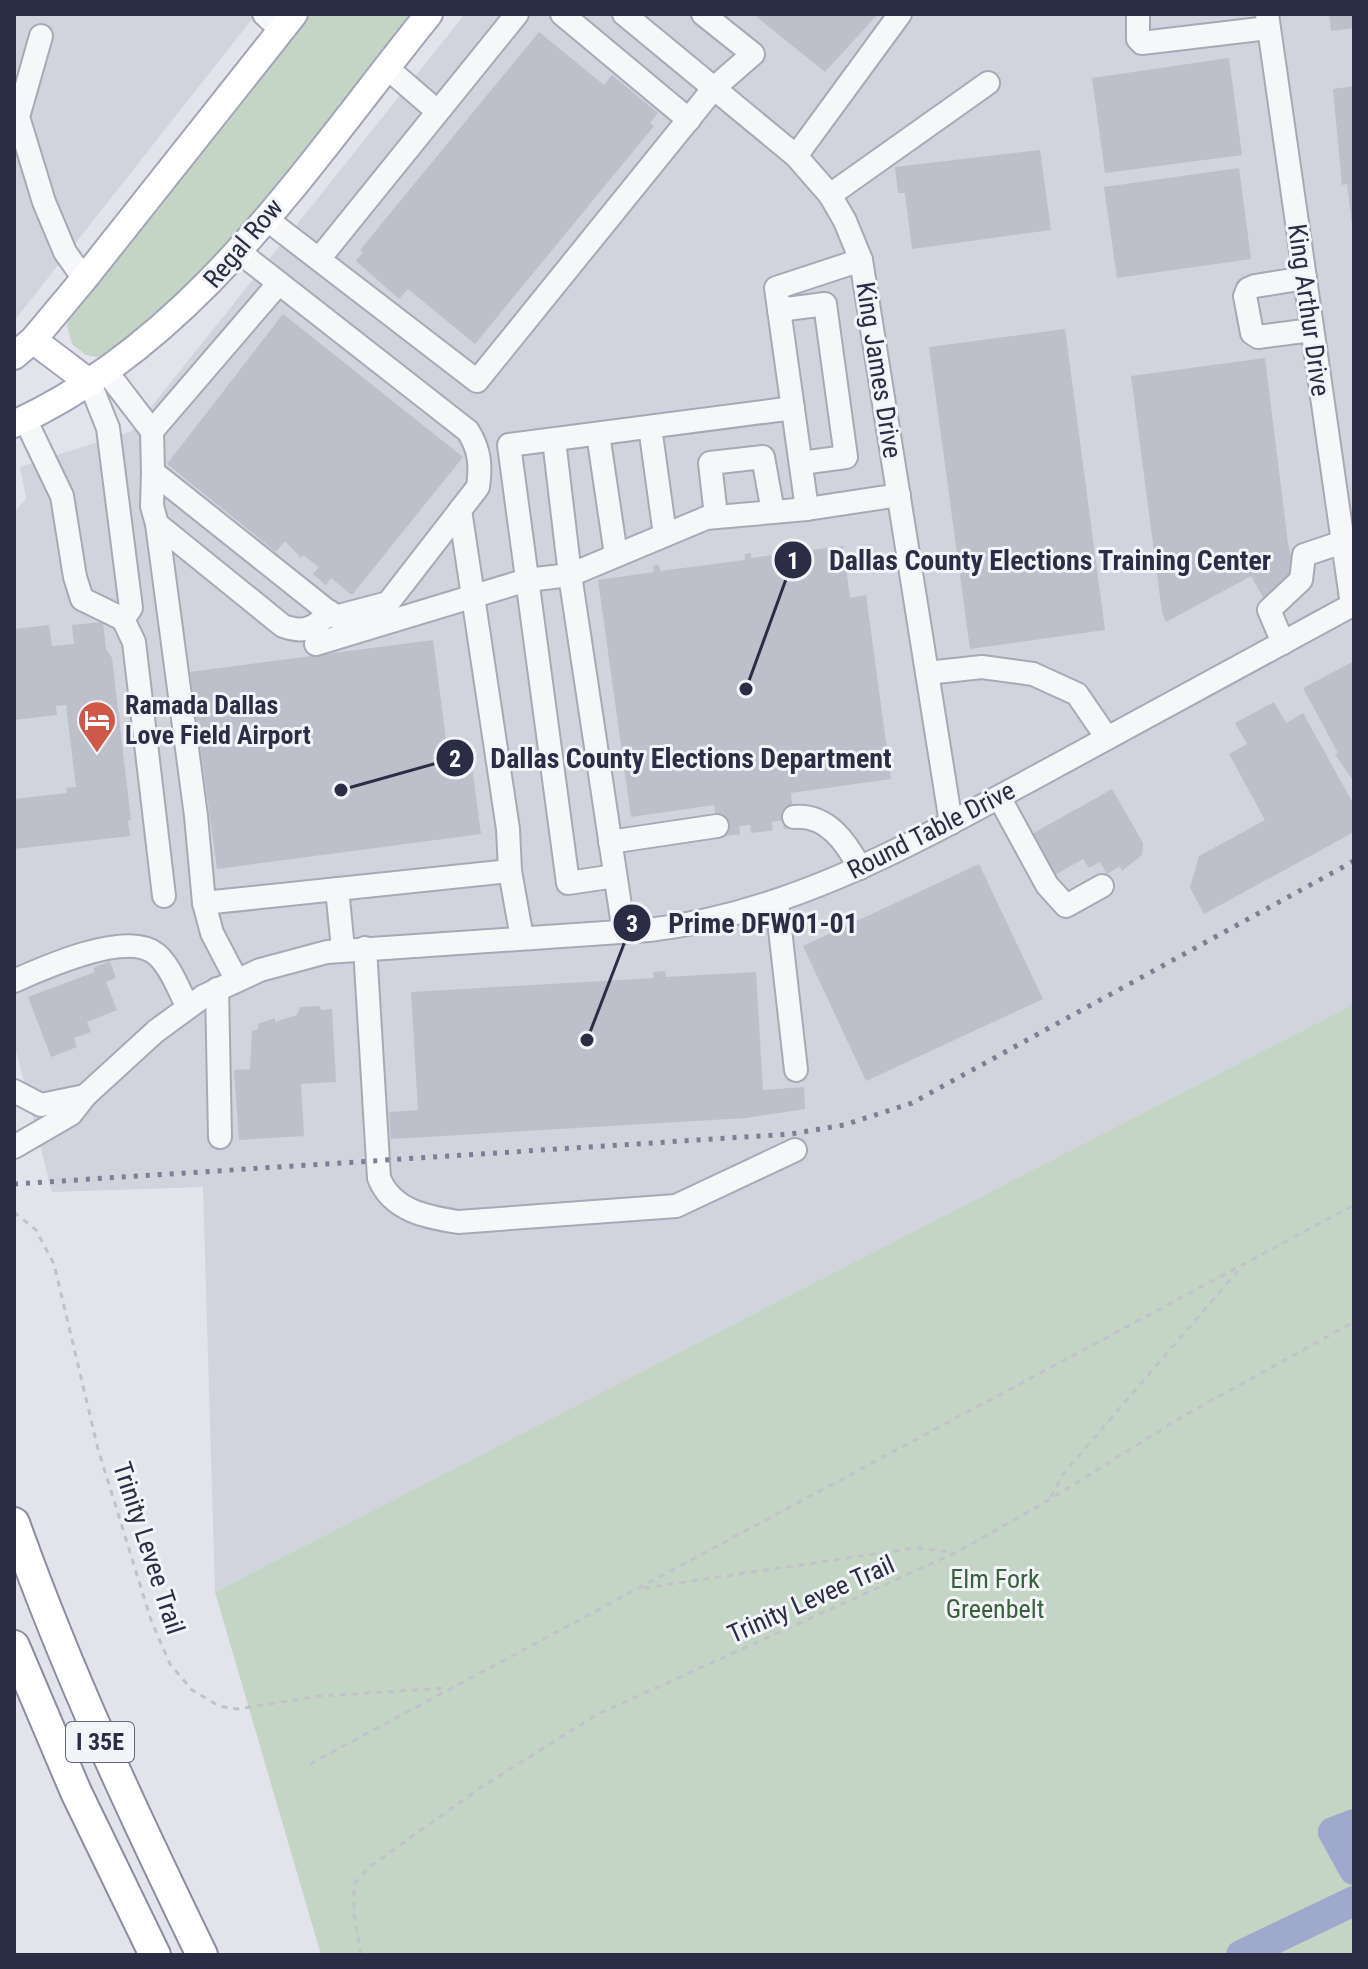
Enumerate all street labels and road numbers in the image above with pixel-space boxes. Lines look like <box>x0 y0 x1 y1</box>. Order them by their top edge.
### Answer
street label: Regal Row <box>197 192 289 294</box>
street label: King Arthur Drive <box>1282 222 1336 398</box>
street label: King James Drive <box>850 280 908 460</box>
street label: Round Table Drive <box>842 775 1020 885</box>
street label: Trinity Levee Trail <box>107 1458 191 1638</box>
street label: Trinity Levee Trail <box>723 1549 899 1649</box>
road number: I 35E <box>66 1722 134 1762</box>

